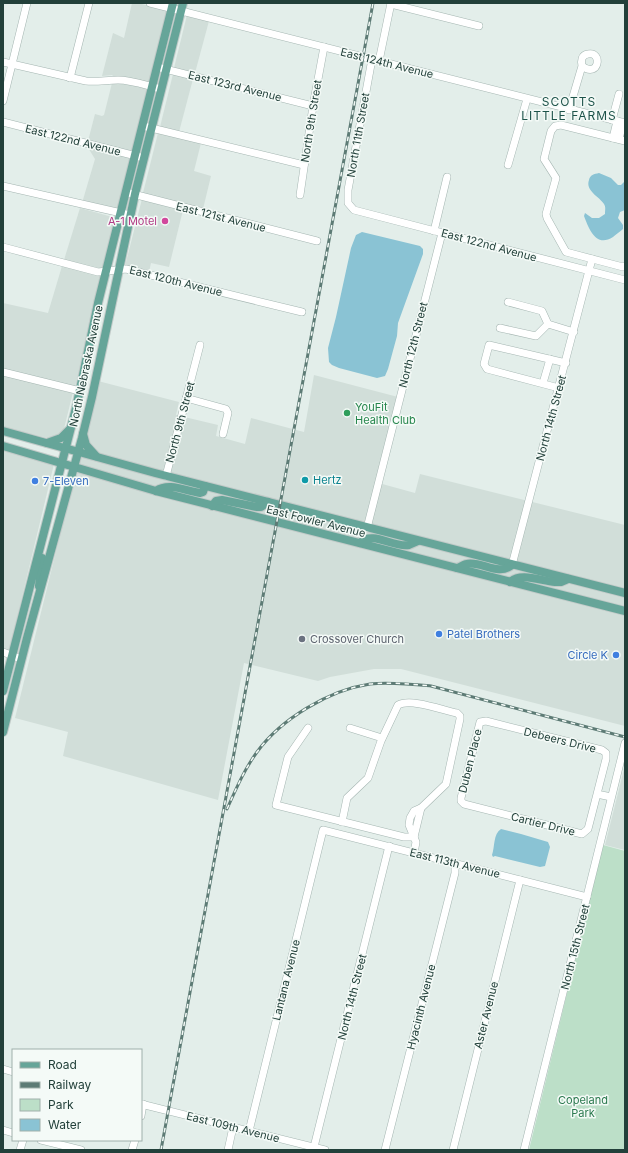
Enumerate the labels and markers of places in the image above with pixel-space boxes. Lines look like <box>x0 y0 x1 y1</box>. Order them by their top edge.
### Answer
place label: A-1 Motel <box>108 214 157 228</box>
marker: A-1 Motel <box>160 216 170 226</box>
place label: YouFit Health Club <box>355 400 416 427</box>
marker: YouFit Health Club <box>342 408 352 418</box>
place label: Hertz <box>313 473 342 487</box>
place label: 7-Eleven <box>43 474 89 488</box>
marker: Hertz <box>300 475 310 485</box>
marker: 7-Eleven <box>30 476 40 486</box>
place label: Patel Brothers <box>447 627 520 641</box>
marker: Patel Brothers <box>434 629 444 639</box>
place label: Crossover Church <box>310 632 404 646</box>
marker: Crossover Church <box>297 634 307 644</box>
place label: Circle K <box>567 648 609 662</box>
marker: Circle K <box>611 650 621 660</box>

